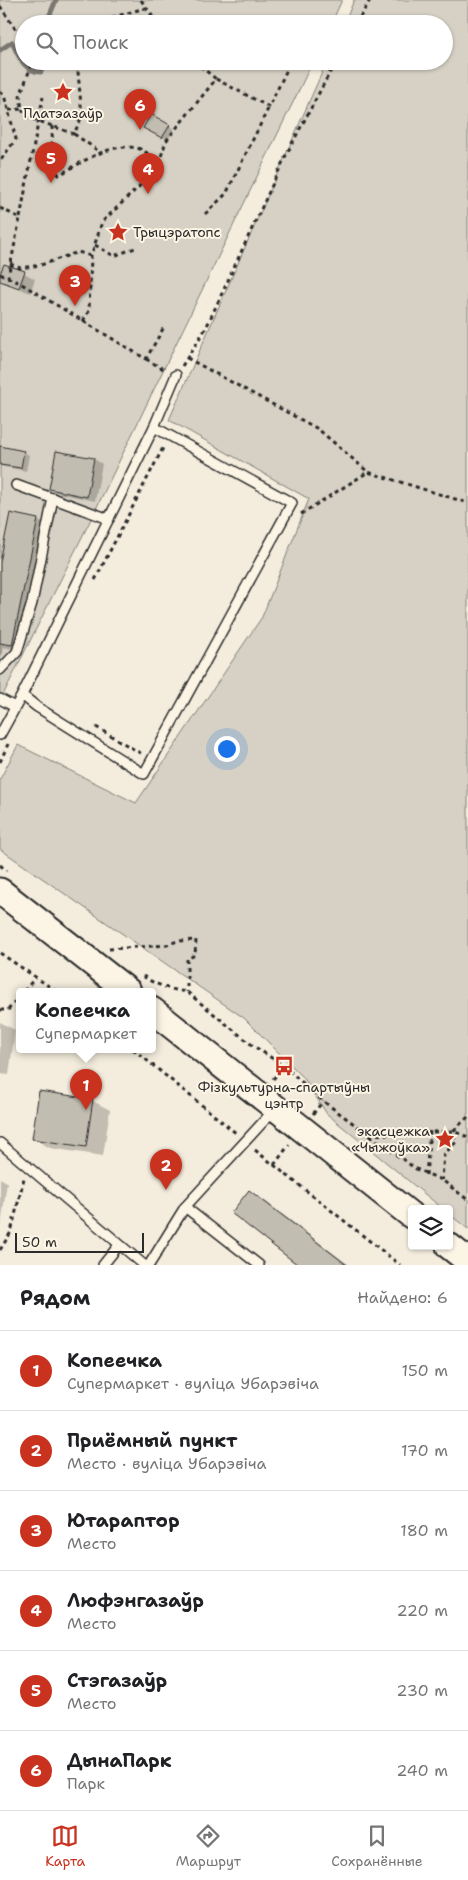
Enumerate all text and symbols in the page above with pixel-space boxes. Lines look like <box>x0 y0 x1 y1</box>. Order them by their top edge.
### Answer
search box <box>15 15 453 70</box>
icon: search <box>33 29 61 57</box>
text: Поиск <box>73 30 128 55</box>
place icon: Платэазаўр <box>52 81 74 103</box>
pin: 6 <box>124 89 156 130</box>
place label: Платэазаўр <box>23 104 103 122</box>
pin: 5 <box>35 142 67 183</box>
pin: 4 <box>132 153 164 194</box>
place icon: Трыцэратопс <box>107 221 129 243</box>
place label: Трыцэратопс <box>133 223 221 241</box>
pin: 3 <box>59 265 91 306</box>
your location <box>214 736 240 762</box>
popup <box>16 988 156 1053</box>
text: Копеечка <box>35 998 130 1023</box>
text: Супермаркет <box>35 1023 137 1044</box>
bus stop icon: Фізкультурна-спартыўны цэнтр <box>273 1055 295 1077</box>
pin: 1 <box>70 1069 102 1110</box>
place label: Фізкультурна-спартыўны цэнтр <box>198 1078 370 1112</box>
place label: экасцежка «Чыжоўка» <box>351 1122 430 1156</box>
place icon: экасцежка «Чыжоўка» <box>434 1128 456 1150</box>
pin: 2 <box>150 1149 182 1190</box>
map controls <box>408 1205 453 1250</box>
button: layers <box>408 1205 453 1250</box>
scale bar <box>15 1230 144 1253</box>
text: 50 m <box>22 1233 57 1251</box>
text: Рядом <box>20 1284 90 1312</box>
text: Найдено: 6 <box>357 1287 448 1308</box>
text: Копеечка <box>67 1348 162 1373</box>
text: 1 <box>32 1360 40 1381</box>
text: 150 m <box>401 1360 448 1381</box>
text: Супермаркет · вуліца Убарэвіча <box>67 1373 319 1394</box>
text: Приёмный пункт <box>67 1428 237 1453</box>
text: 2 <box>30 1440 42 1461</box>
text: 170 m <box>401 1440 448 1461</box>
text: Место · вуліца Убарэвіча <box>67 1453 267 1474</box>
text: Ютараптор <box>67 1508 180 1533</box>
text: 3 <box>30 1520 42 1541</box>
text: 180 m <box>400 1520 448 1541</box>
text: Место <box>67 1533 117 1554</box>
text: Люфэнгазаўр <box>67 1588 204 1613</box>
text: 4 <box>30 1600 42 1621</box>
text: 220 m <box>396 1600 448 1621</box>
text: Место <box>67 1613 117 1634</box>
text: Стэгазаўр <box>67 1668 167 1693</box>
text: 5 <box>31 1680 41 1701</box>
text: 230 m <box>396 1680 448 1701</box>
text: Место <box>67 1693 117 1714</box>
text: ДынаПарк <box>67 1748 172 1773</box>
text: 6 <box>30 1760 42 1781</box>
text: 240 m <box>396 1760 448 1781</box>
text: Парк <box>67 1773 105 1794</box>
tab: Карта <box>45 1822 85 1870</box>
tab: Маршрут <box>176 1822 241 1870</box>
tab: Сохранённые <box>331 1822 423 1870</box>

